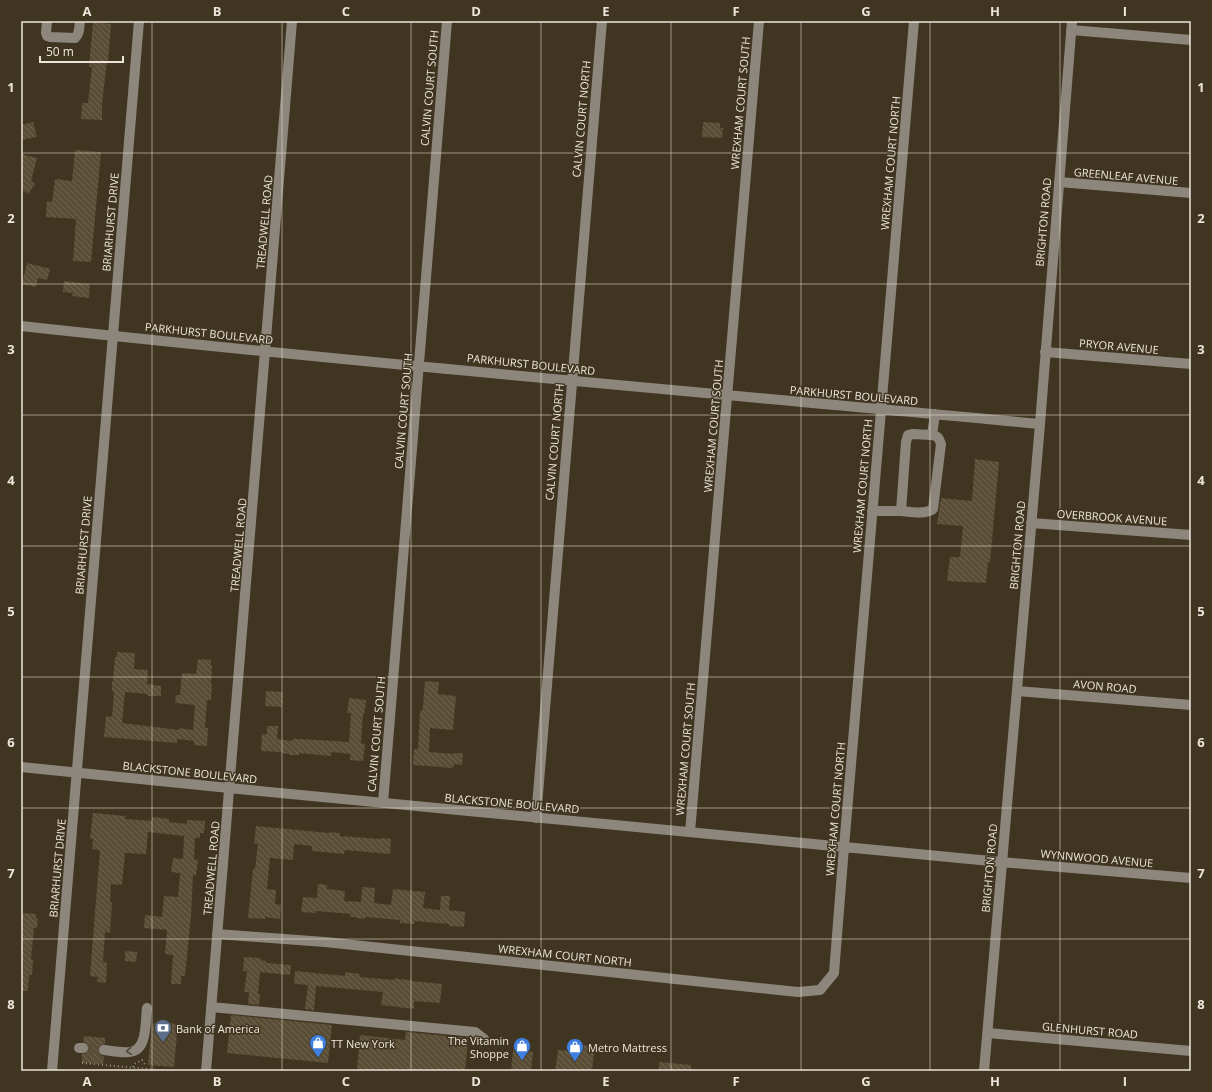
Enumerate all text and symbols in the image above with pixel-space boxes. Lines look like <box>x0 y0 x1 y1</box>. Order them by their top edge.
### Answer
text: A <box>83 2 92 20</box>
text: B <box>213 2 222 20</box>
text: C <box>342 2 350 20</box>
text: D <box>471 2 481 20</box>
text: E <box>602 2 610 20</box>
text: F <box>732 2 740 20</box>
text: G <box>861 2 871 20</box>
text: H <box>990 2 1000 20</box>
text: I <box>1123 2 1127 20</box>
street label: CALVIN COURT SOUTH <box>416 29 442 147</box>
street label: WREXHAM COURT SOUTH <box>727 36 753 170</box>
scale bar <box>40 38 123 64</box>
text: 50 m <box>46 43 74 60</box>
street label: CALVIN COURT NORTH <box>568 60 594 178</box>
text: 1 <box>7 78 15 96</box>
text: 1 <box>1197 78 1205 96</box>
street label: WREXHAM COURT NORTH <box>877 95 903 231</box>
street label: GREENLEAF AVENUE <box>1073 164 1179 188</box>
street label: BRIARHURST DRIVE <box>98 172 122 272</box>
street label: TREADWELL ROAD <box>252 174 276 270</box>
street label: BRIGHTON ROAD <box>1032 177 1054 267</box>
text: 2 <box>7 209 15 227</box>
text: 2 <box>1197 209 1205 227</box>
street label: PARKHURST BOULEVARD <box>144 319 274 347</box>
street label: PRYOR AVENUE <box>1079 335 1159 357</box>
text: 3 <box>7 340 15 358</box>
text: 3 <box>1197 340 1205 358</box>
street label: PARKHURST BOULEVARD <box>466 350 596 378</box>
street label: CALVIN COURT SOUTH <box>390 352 416 470</box>
street label: WREXHAM COURT SOUTH <box>700 359 726 493</box>
street label: PARKHURST BOULEVARD <box>789 382 919 408</box>
street label: CALVIN COURT NORTH <box>541 383 567 501</box>
street label: WREXHAM COURT NORTH <box>849 418 875 554</box>
text: 4 <box>7 471 15 489</box>
text: 4 <box>1197 471 1205 489</box>
street label: BRIARHURST DRIVE <box>71 495 95 595</box>
street label: TREADWELL ROAD <box>226 497 250 593</box>
street label: BRIGHTON ROAD <box>1006 500 1028 590</box>
street label: OVERBROOK AVENUE <box>1056 506 1168 528</box>
text: 5 <box>7 602 15 620</box>
text: 5 <box>1197 602 1205 620</box>
street label: CALVIN COURT SOUTH <box>363 675 389 793</box>
street label: AVON ROAD <box>1073 676 1137 696</box>
street label: WREXHAM COURT SOUTH <box>672 682 698 816</box>
text: 6 <box>7 733 15 751</box>
text: 6 <box>1197 733 1205 751</box>
street label: WREXHAM COURT NORTH <box>822 741 848 877</box>
street label: BLACKSTONE BOULEVARD <box>122 757 258 787</box>
street label: BLACKSTONE BOULEVARD <box>444 790 580 816</box>
street label: BRIARHURST DRIVE <box>45 818 69 918</box>
street label: TREADWELL ROAD <box>199 820 223 916</box>
street label: BRIGHTON ROAD <box>978 823 1000 913</box>
street label: WYNNWOOD AVENUE <box>1040 846 1154 870</box>
text: 7 <box>7 864 15 882</box>
text: 7 <box>1197 864 1205 882</box>
street label: WREXHAM COURT NORTH <box>497 941 633 969</box>
text: 8 <box>7 995 15 1013</box>
text: 8 <box>1197 995 1205 1013</box>
bank icon: Bank of America <box>153 1018 173 1043</box>
street label: GLENHURST ROAD <box>1041 1018 1139 1042</box>
place label: Bank of America <box>176 1021 260 1036</box>
shop icon: TT New York <box>308 1033 328 1058</box>
place label: The Vitamin Shoppe <box>448 1033 509 1061</box>
place label: TT New York <box>331 1036 395 1051</box>
shop icon: The Vitamin Shoppe <box>512 1036 532 1061</box>
shop icon: Metro Mattress <box>565 1037 585 1062</box>
place label: Metro Mattress <box>588 1040 667 1055</box>
one-way arrow <box>126 1047 133 1056</box>
text: A <box>83 1072 92 1090</box>
text: B <box>213 1072 222 1090</box>
text: C <box>342 1072 350 1090</box>
text: D <box>471 1072 481 1090</box>
text: E <box>602 1072 610 1090</box>
text: F <box>732 1072 740 1090</box>
text: G <box>861 1072 871 1090</box>
text: H <box>990 1072 1000 1090</box>
text: I <box>1123 1072 1127 1090</box>

